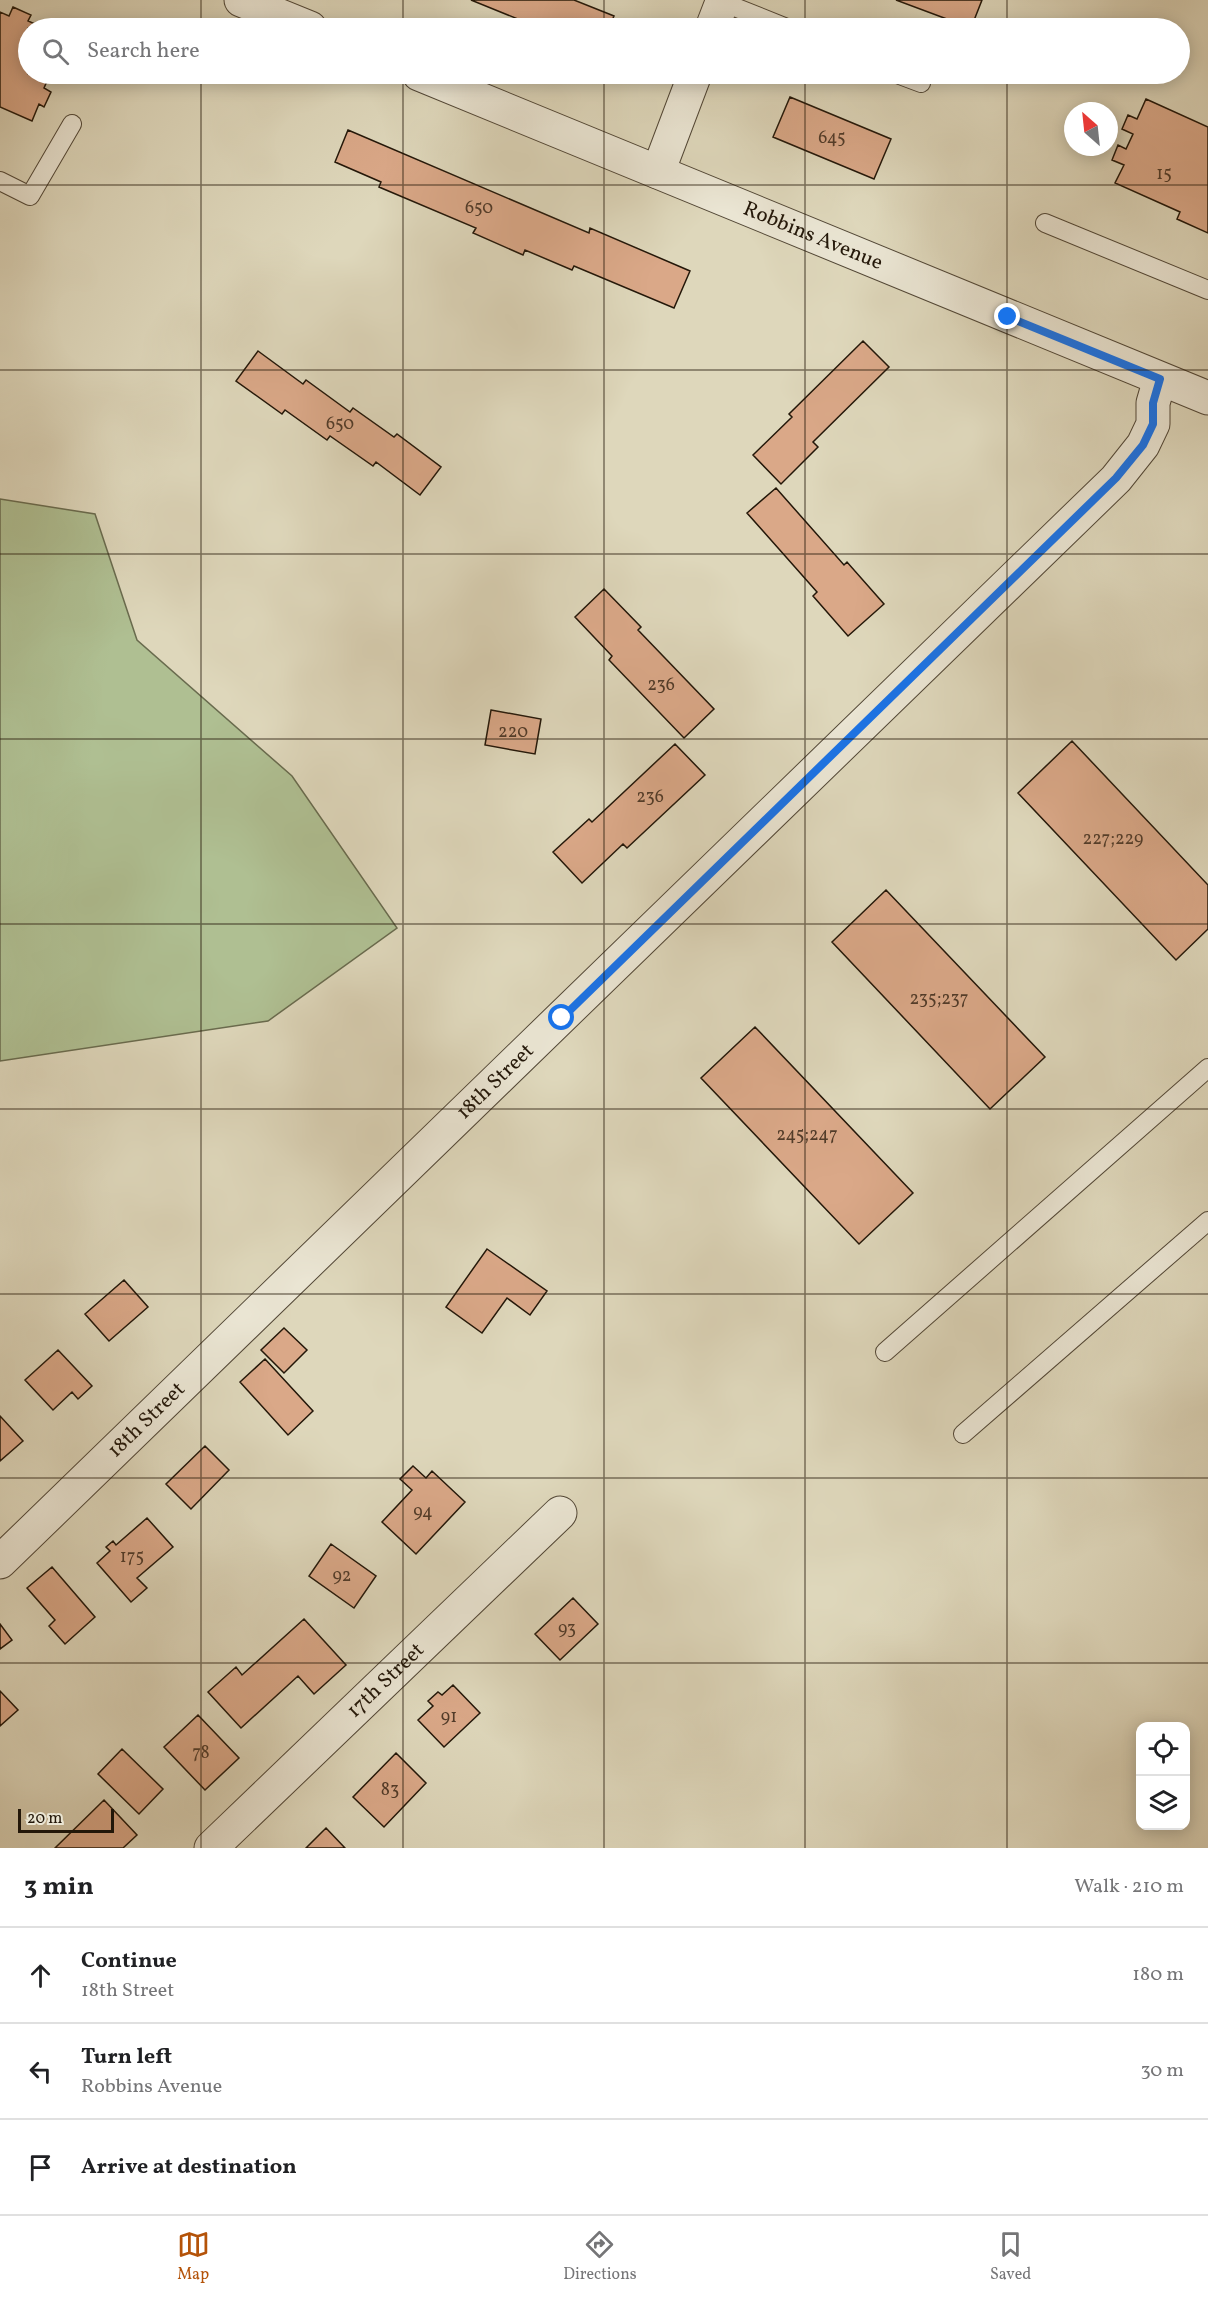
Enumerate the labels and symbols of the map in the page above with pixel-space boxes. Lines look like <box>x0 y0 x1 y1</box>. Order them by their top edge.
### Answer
north arrow <box>1064 102 1118 156</box>
house number: 645 <box>818 126 846 151</box>
house number: 15 <box>1156 162 1172 187</box>
street label: Robbins Avenue <box>739 194 887 277</box>
house number: 650 <box>465 196 493 221</box>
route end <box>994 303 1020 329</box>
house number: 650 <box>326 412 354 437</box>
house number: 236 <box>647 673 675 698</box>
house number: 220 <box>498 720 528 745</box>
house number: 236 <box>636 785 664 810</box>
house number: 227;229 <box>1083 827 1143 852</box>
house number: 235;237 <box>910 987 968 1012</box>
route start <box>548 1004 574 1030</box>
street label: 18th Street <box>450 1037 540 1126</box>
house number: 245;247 <box>776 1123 838 1148</box>
street label: 18th Street <box>101 1375 192 1464</box>
house number: 94 <box>413 1500 433 1525</box>
house number: 175 <box>120 1545 144 1570</box>
house number: 92 <box>332 1564 352 1589</box>
house number: 93 <box>558 1617 576 1642</box>
street label: 17th Street <box>340 1636 431 1725</box>
house number: 91 <box>441 1705 457 1730</box>
house number: 78 <box>192 1741 210 1766</box>
house number: 83 <box>381 1778 399 1803</box>
scale bar <box>18 1806 114 1834</box>

